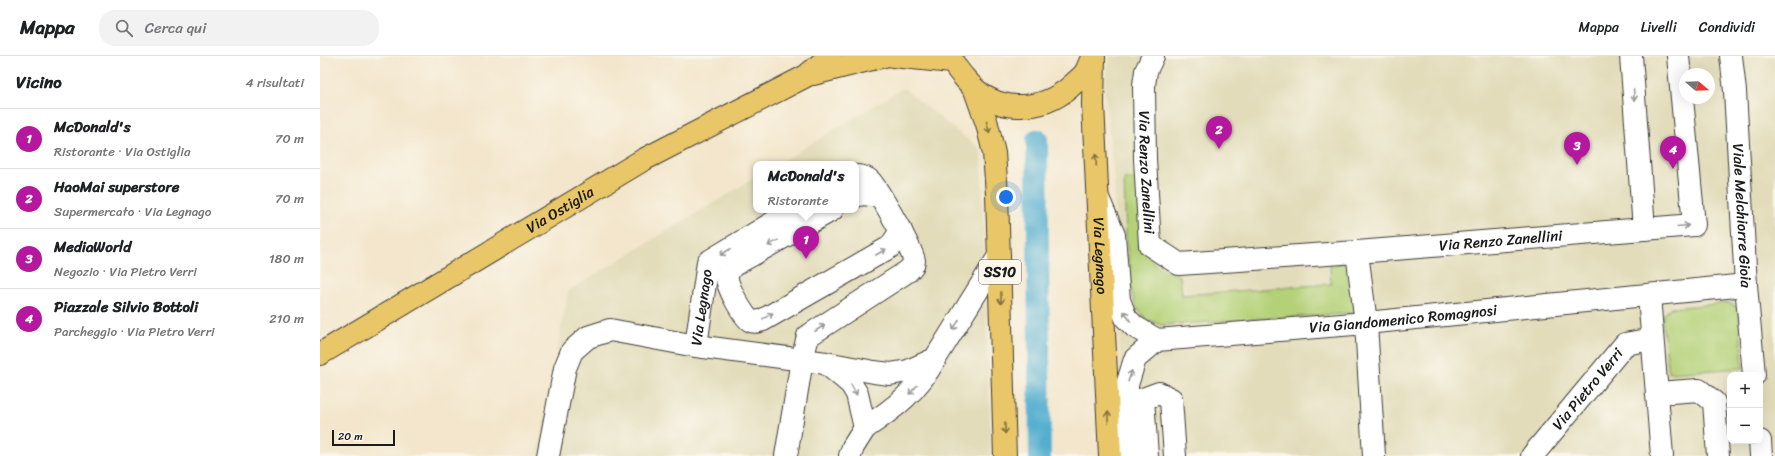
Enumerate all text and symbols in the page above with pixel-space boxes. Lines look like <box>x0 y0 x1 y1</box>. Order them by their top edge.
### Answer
search box <box>99 10 379 46</box>
text: Mappa <box>20 11 75 44</box>
text: Cerca qui <box>145 15 206 41</box>
text: Mappa <box>1579 15 1619 40</box>
text: Livelli <box>1641 15 1677 40</box>
text: Condividi <box>1699 15 1755 40</box>
icon: search <box>113 17 135 39</box>
text: Vicino <box>16 67 62 97</box>
north arrow <box>1679 68 1715 104</box>
text: 4 risultati <box>245 71 304 94</box>
one-way arrow <box>1630 88 1637 101</box>
street label: Via Renzo Zanellini <box>1131 110 1162 236</box>
text: McDonald's <box>54 114 131 140</box>
pin: 2 <box>1206 116 1232 149</box>
one-way arrow <box>984 120 992 133</box>
text: 1 <box>26 127 32 150</box>
text: 70 m <box>275 127 304 150</box>
pin: 3 <box>1564 132 1590 165</box>
pin: 4 <box>1660 136 1686 169</box>
text: Ristorante · Via Ostiglia <box>54 140 191 163</box>
street label: Viale Melchiorre Gioia <box>1725 143 1759 289</box>
one-way arrow <box>1092 154 1099 167</box>
popup <box>753 161 859 213</box>
text: McDonald's <box>768 163 844 189</box>
text: HaoMai superstore <box>54 174 179 200</box>
street label: Via Ostiglia <box>521 179 599 240</box>
text: 2 <box>25 187 33 210</box>
text: 70 m <box>275 187 304 210</box>
your location <box>996 187 1016 207</box>
text: Ristorante <box>768 189 829 212</box>
text: Supermercato · Via Legnago <box>54 200 211 223</box>
street label: Via Legnago <box>1085 217 1115 295</box>
one-way arrow <box>1676 222 1689 229</box>
street label: Via Renzo Zanellini <box>1438 223 1564 258</box>
pin: 1 <box>793 226 819 259</box>
text: MediaWorld <box>54 234 131 260</box>
one-way arrow <box>768 239 780 247</box>
text: 3 <box>25 247 33 270</box>
text: 180 m <box>269 247 304 270</box>
one-way arrow <box>875 247 887 255</box>
one-way arrow <box>719 248 731 256</box>
text: Negozio · Via Pietro Verri <box>54 260 197 283</box>
road number: SS10 <box>979 260 1021 284</box>
street label: Via Legnago <box>683 267 720 347</box>
one-way arrow <box>997 291 1004 304</box>
text: Piazzale Silvio Bottoli <box>54 294 198 320</box>
street label: Via Giandomenico Romagnosi <box>1308 297 1499 341</box>
text: 4 <box>25 307 33 330</box>
text: 210 m <box>269 307 304 330</box>
one-way arrow <box>1123 311 1131 322</box>
one-way arrow <box>762 312 774 320</box>
one-way arrow <box>952 319 960 331</box>
text: Parcheggio · Via Pietro Verri <box>54 320 215 343</box>
one-way arrow <box>814 324 825 332</box>
street label: Via Pietro Verri <box>1545 341 1630 436</box>
one-way arrow <box>1127 369 1134 382</box>
map controls <box>1727 372 1763 444</box>
button: + <box>1727 372 1763 408</box>
one-way arrow <box>851 384 859 396</box>
one-way arrow <box>908 385 918 395</box>
button: − <box>1727 408 1763 444</box>
one-way arrow <box>1105 411 1112 424</box>
one-way arrow <box>1001 421 1008 434</box>
text: 20 m <box>338 427 363 446</box>
scale bar <box>332 428 395 447</box>

